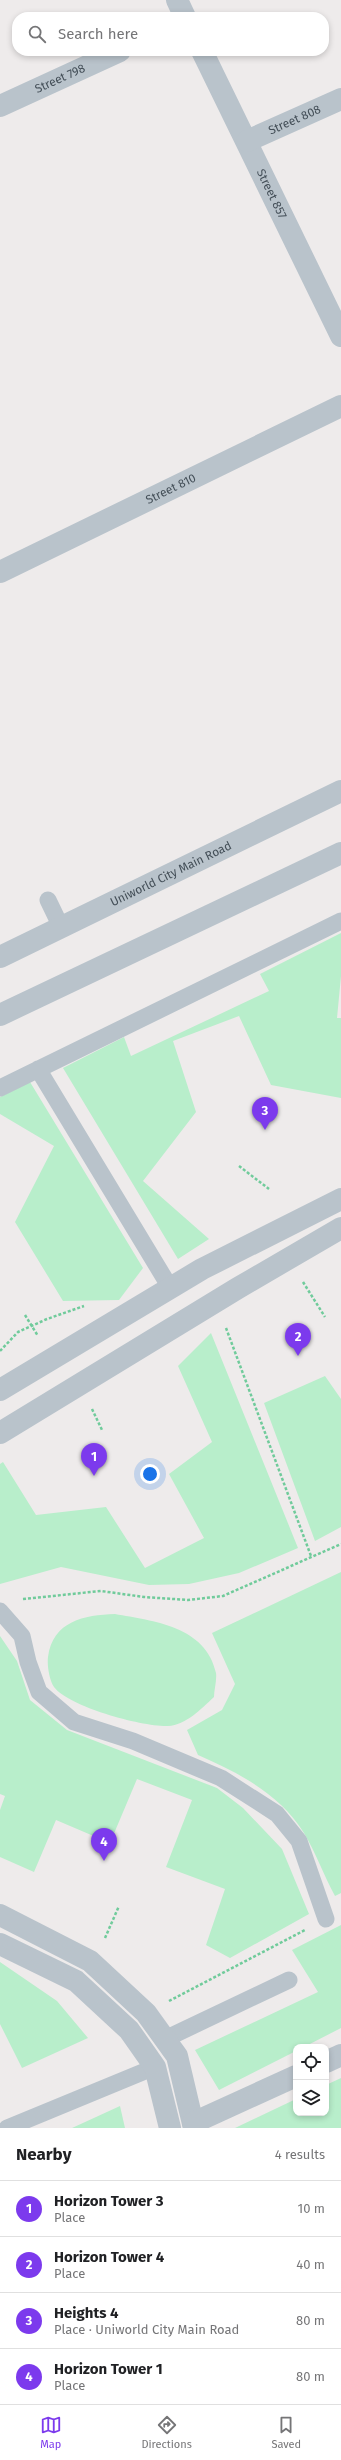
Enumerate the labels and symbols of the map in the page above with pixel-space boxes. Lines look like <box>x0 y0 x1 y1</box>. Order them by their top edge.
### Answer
street label: Street 798 <box>33 61 88 96</box>
street label: Street 808 <box>266 102 323 138</box>
street label: Street 857 <box>254 167 290 221</box>
street label: Street 810 <box>144 471 198 507</box>
street label: Uniworld City Main Road <box>108 838 234 909</box>
pin: 3 <box>252 1097 278 1130</box>
pin: 2 <box>285 1323 311 1356</box>
pin: 1 <box>81 1443 107 1476</box>
your location <box>140 1464 160 1484</box>
pin: 4 <box>91 1828 117 1861</box>

